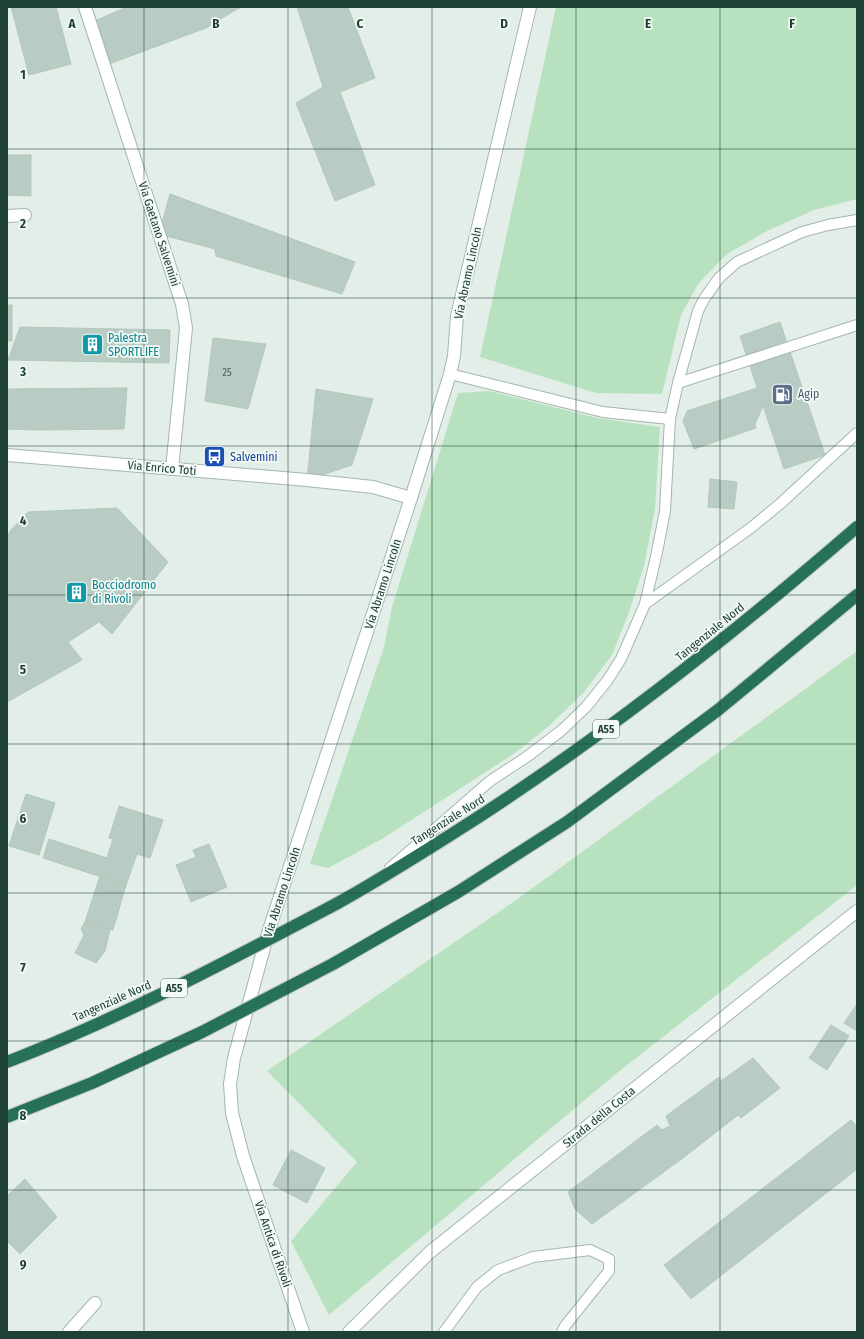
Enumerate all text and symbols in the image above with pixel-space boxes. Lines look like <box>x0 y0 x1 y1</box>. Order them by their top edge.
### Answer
text: A <box>67 16 76 31</box>
text: B <box>212 16 220 31</box>
text: C <box>357 16 364 31</box>
text: D <box>500 16 508 31</box>
text: E <box>645 16 651 31</box>
text: F <box>789 16 795 31</box>
text: 1 <box>20 67 26 82</box>
street label: Via Gaetano Salvemini <box>135 180 183 288</box>
text: 2 <box>19 216 26 231</box>
street label: Via Abramo Lincoln <box>451 226 485 320</box>
place label: Palestra SPORTLIFE <box>108 331 159 359</box>
building icon: Palestra SPORTLIFE <box>79 332 105 358</box>
text: 3 <box>19 364 26 379</box>
house number: 25 <box>223 367 232 379</box>
fuel station icon: Agip <box>770 381 796 407</box>
place label: Agip <box>798 387 819 401</box>
bus stop icon: Salvemini <box>202 444 228 470</box>
place label: Salvemini <box>230 450 278 464</box>
street label: Via Enrico Toti <box>127 458 197 478</box>
text: 4 <box>20 513 27 528</box>
street label: Via Abramo Lincoln <box>362 537 404 631</box>
place label: Bocciodromo di Rivoli <box>92 578 156 606</box>
building icon: Bocciodromo di Rivoli <box>63 579 89 605</box>
street label: Tangenziale Nord <box>673 600 747 664</box>
text: 5 <box>20 662 26 677</box>
road number: A55 <box>593 720 619 738</box>
street label: Tangenziale Nord <box>409 792 487 848</box>
text: 6 <box>20 811 27 826</box>
street label: Via Abramo Lincoln <box>261 845 303 939</box>
text: 7 <box>20 960 26 975</box>
street label: Tangenziale Nord <box>71 977 153 1025</box>
road number: A55 <box>161 979 187 997</box>
street label: Strada della Costa <box>560 1083 638 1150</box>
text: 8 <box>20 1108 27 1123</box>
street label: Via Antica di Rivoli <box>252 1199 294 1289</box>
text: 9 <box>20 1257 27 1272</box>

